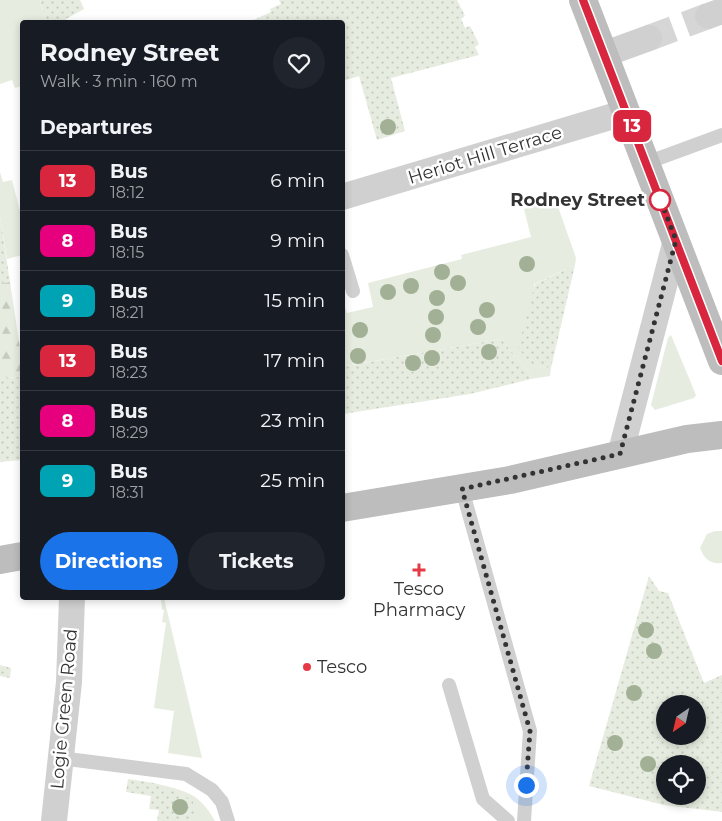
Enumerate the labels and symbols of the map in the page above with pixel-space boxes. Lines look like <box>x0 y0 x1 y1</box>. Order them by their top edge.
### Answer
line badge: 13 <box>610 110 654 142</box>
street label: Heriot Hill Terrace <box>405 121 565 189</box>
place label: Rodney Street <box>510 189 645 211</box>
marker: Rodney Street <box>649 189 671 211</box>
marker: Tesco Pharmacy <box>413 564 425 576</box>
place label: Tesco Pharmacy <box>373 578 465 621</box>
street label: Logie Green Road <box>46 628 82 790</box>
place label: Tesco <box>317 656 367 678</box>
marker: Tesco <box>301 661 313 673</box>
north arrow <box>656 695 706 745</box>
your location <box>514 773 539 798</box>

